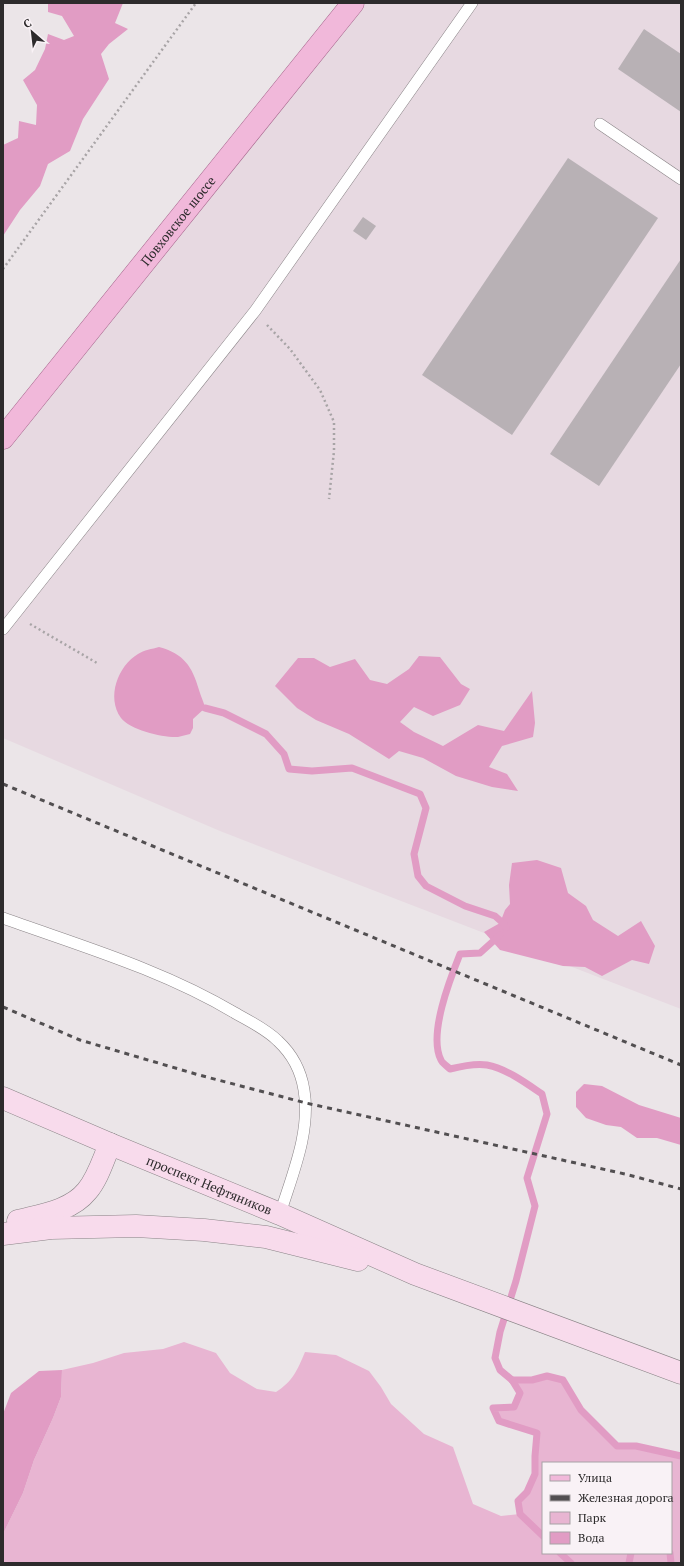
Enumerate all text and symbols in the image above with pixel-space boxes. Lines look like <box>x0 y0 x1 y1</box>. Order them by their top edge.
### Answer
north arrow <box>12 12 52 52</box>
text: С <box>21 15 34 31</box>
street label: Повховское шоссе <box>136 172 219 269</box>
street label: проспект Нефтяников <box>144 1151 275 1219</box>
legend <box>542 1462 672 1554</box>
text: Улица <box>578 1470 612 1485</box>
text: Железная дорога <box>578 1490 674 1505</box>
text: Парк <box>578 1510 606 1525</box>
text: Вода <box>578 1530 605 1545</box>

